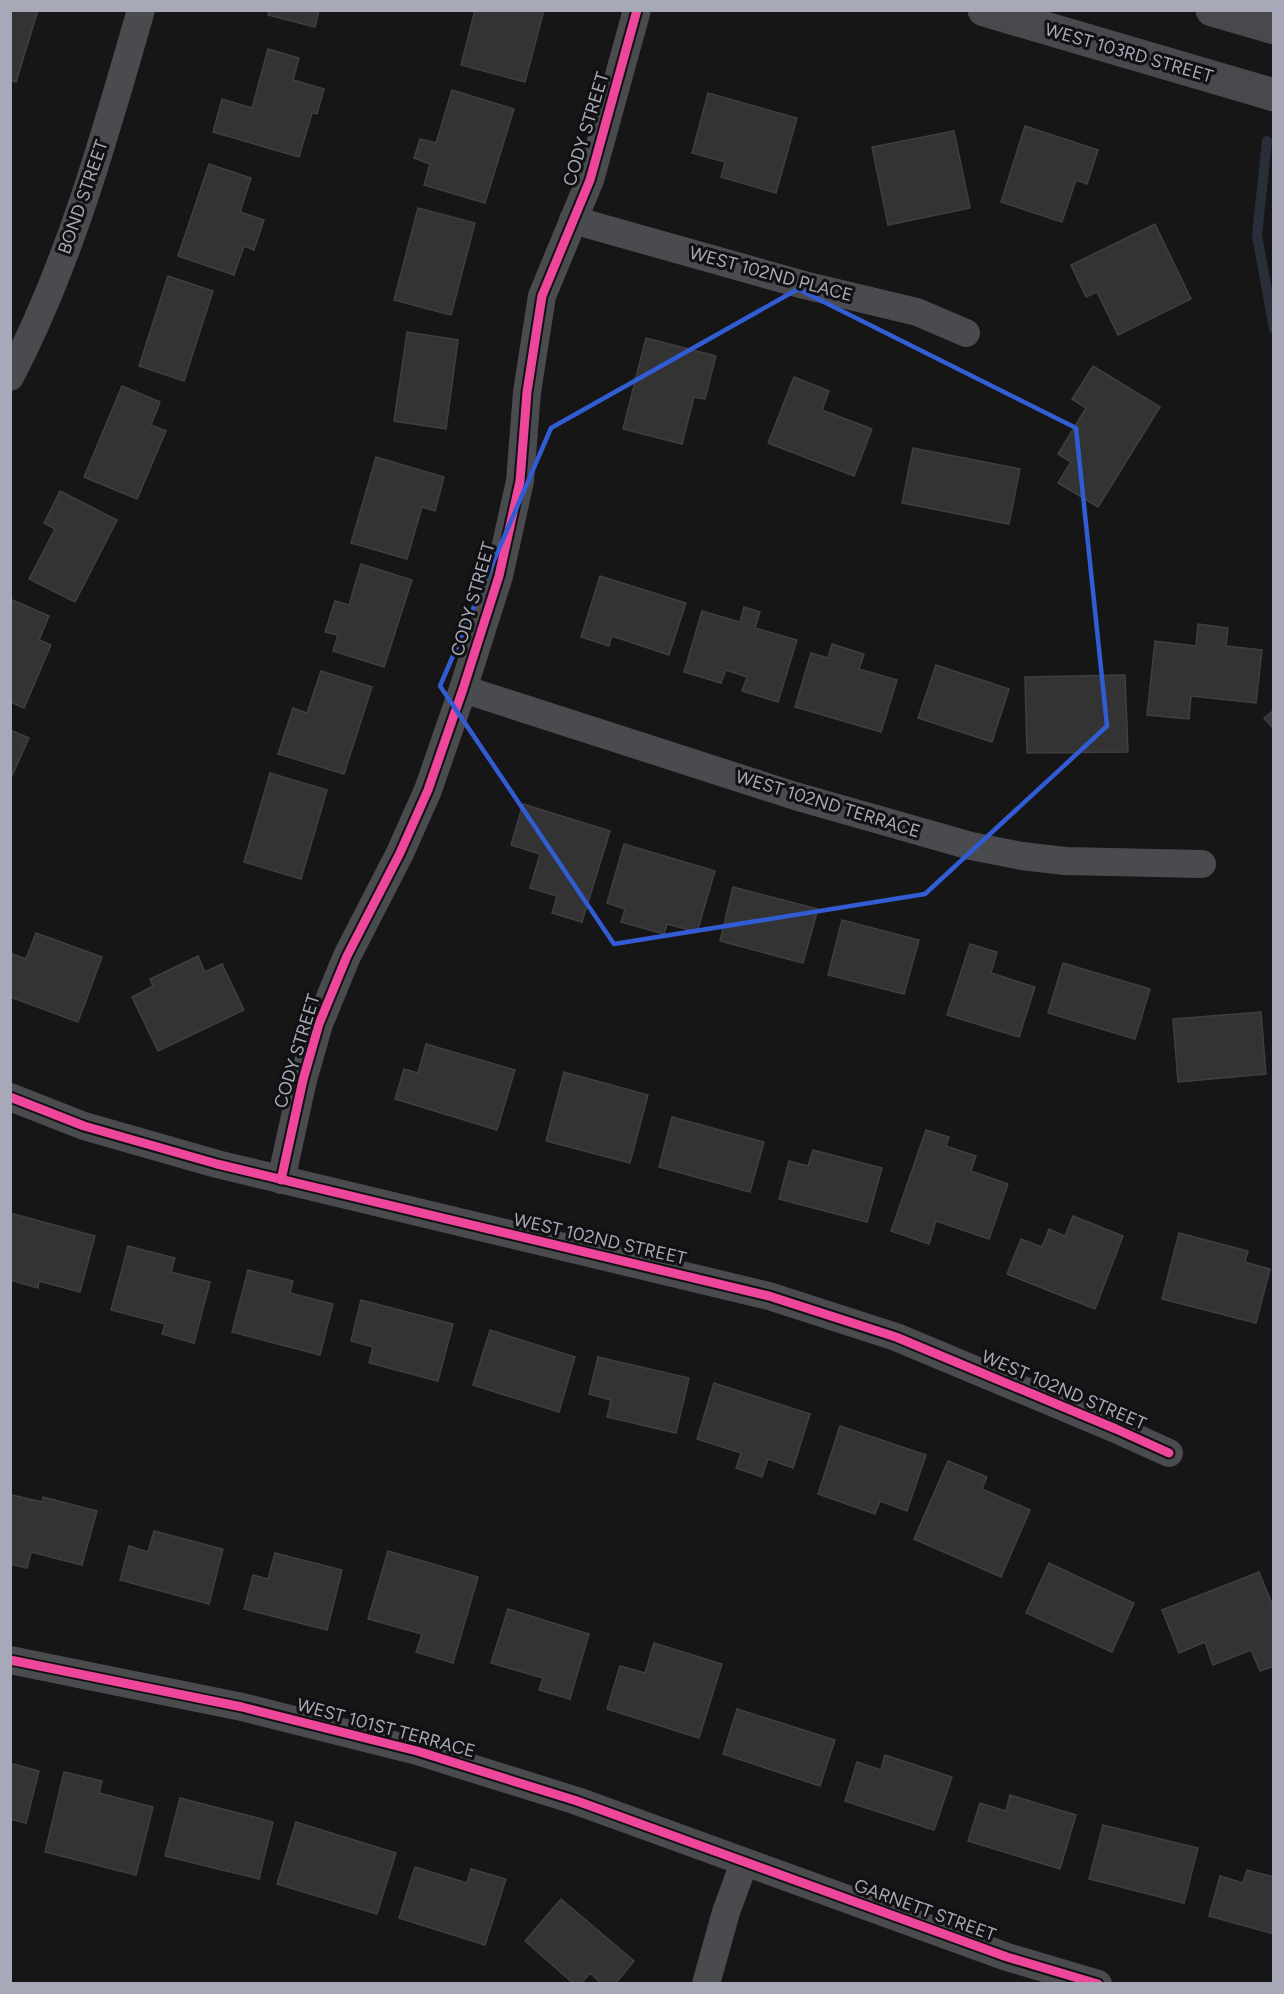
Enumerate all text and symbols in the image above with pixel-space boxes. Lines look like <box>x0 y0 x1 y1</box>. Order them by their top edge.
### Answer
street label: WEST 103RD STREET <box>1042 18 1216 88</box>
street label: CODY STREET <box>558 69 614 189</box>
street label: BOND STREET <box>53 137 113 257</box>
street label: WEST 102ND PLACE <box>687 242 855 306</box>
street label: CODY STREET <box>446 539 500 659</box>
street label: WEST 102ND TERRACE <box>733 765 923 843</box>
street label: CODY STREET <box>269 991 325 1111</box>
street label: WEST 102ND STREET <box>511 1208 689 1270</box>
street label: WEST 102ND STREET <box>978 1345 1150 1435</box>
street label: WEST 101ST TERRACE <box>294 1694 478 1762</box>
street label: GARNETT STREET <box>851 1874 999 1946</box>

